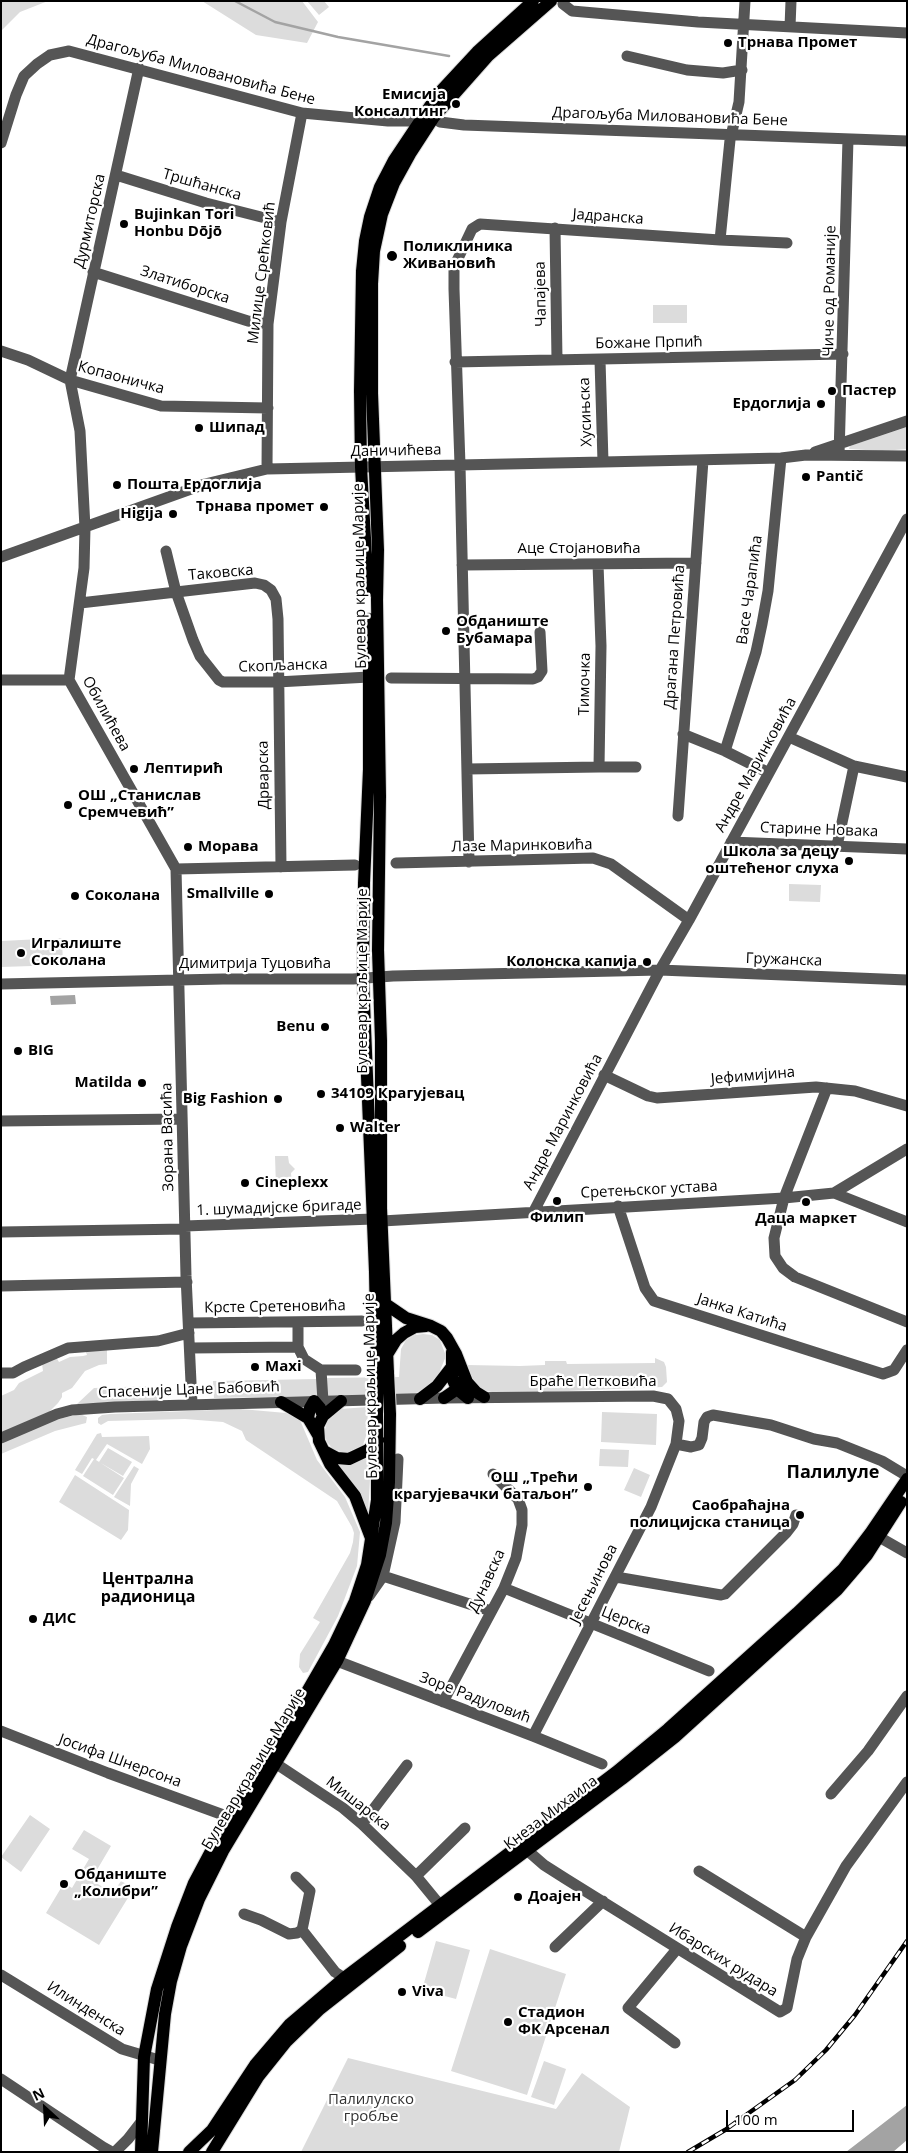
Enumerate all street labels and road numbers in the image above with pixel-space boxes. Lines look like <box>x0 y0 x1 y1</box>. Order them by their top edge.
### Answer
street label: Драгољуба Миловановића Бене <box>85 31 317 109</box>
street label: Драгољуба Миловановића Бене <box>552 104 788 130</box>
street label: Тршћанска <box>161 165 243 205</box>
street label: Дурмиторска <box>70 172 110 270</box>
street label: Милице Срећковић <box>244 201 280 345</box>
street label: Јадранска <box>572 206 644 228</box>
street label: Чиче од Романије <box>820 225 840 357</box>
street label: Чапајева <box>531 261 551 327</box>
street label: Златиборска <box>138 262 232 308</box>
street label: Божане Прпић <box>595 333 703 353</box>
street label: Копаоничка <box>76 358 166 398</box>
street label: Хусињска <box>576 377 596 447</box>
street label: Даничићева <box>350 441 442 461</box>
street label: Булевар краљице Марије <box>349 483 371 669</box>
street label: Васе Чарапића <box>733 534 767 646</box>
street label: Аце Стојановића <box>517 540 641 558</box>
street label: Таковска <box>188 561 254 585</box>
street label: Драгана Петровића <box>661 564 689 710</box>
street label: Тимочка <box>575 652 595 716</box>
street label: Скопљанска <box>238 655 328 677</box>
street label: Обилићева <box>78 673 134 755</box>
street label: Андре Маринковића <box>711 694 801 836</box>
street label: Дрварска <box>254 740 274 810</box>
street label: Старине Новака <box>759 819 879 841</box>
street label: Лазе Маринковића <box>451 836 593 856</box>
street label: Булевар краљице Марије <box>354 888 372 1074</box>
street label: Гружанска <box>745 950 823 970</box>
street label: Димитрија Туцовића <box>179 955 331 973</box>
street label: Андре Маринковића <box>519 1051 607 1193</box>
street label: Јефимијина <box>710 1063 796 1089</box>
street label: Зорана Васића <box>158 1082 178 1192</box>
street label: Сретењског устава <box>580 1177 718 1203</box>
street label: 1. шумадијске бригаде <box>196 1196 362 1220</box>
street label: Јанка Катића <box>695 1290 789 1336</box>
street label: Булевар краљице Марије <box>360 1293 382 1479</box>
street label: Крсте Сретеновића <box>204 1297 346 1317</box>
street label: Браће Петковића <box>529 1373 657 1391</box>
street label: Спасеније Цане Бабовић <box>98 1378 280 1402</box>
street label: Јесењинова <box>566 1541 622 1627</box>
street label: Дунавска <box>465 1547 509 1615</box>
street label: Церска <box>599 1603 653 1639</box>
street label: Зоре Радуловић <box>417 1669 533 1727</box>
street label: Булевар краљице Марије <box>198 1685 310 1853</box>
street label: Јосифа Шнерсона <box>56 1730 184 1792</box>
street label: Кнеза Михаила <box>501 1772 601 1854</box>
street label: Мишарска <box>322 1773 394 1835</box>
street label: Ибарских рудара <box>665 1919 781 2001</box>
street label: Илинденска <box>44 1978 128 2040</box>

